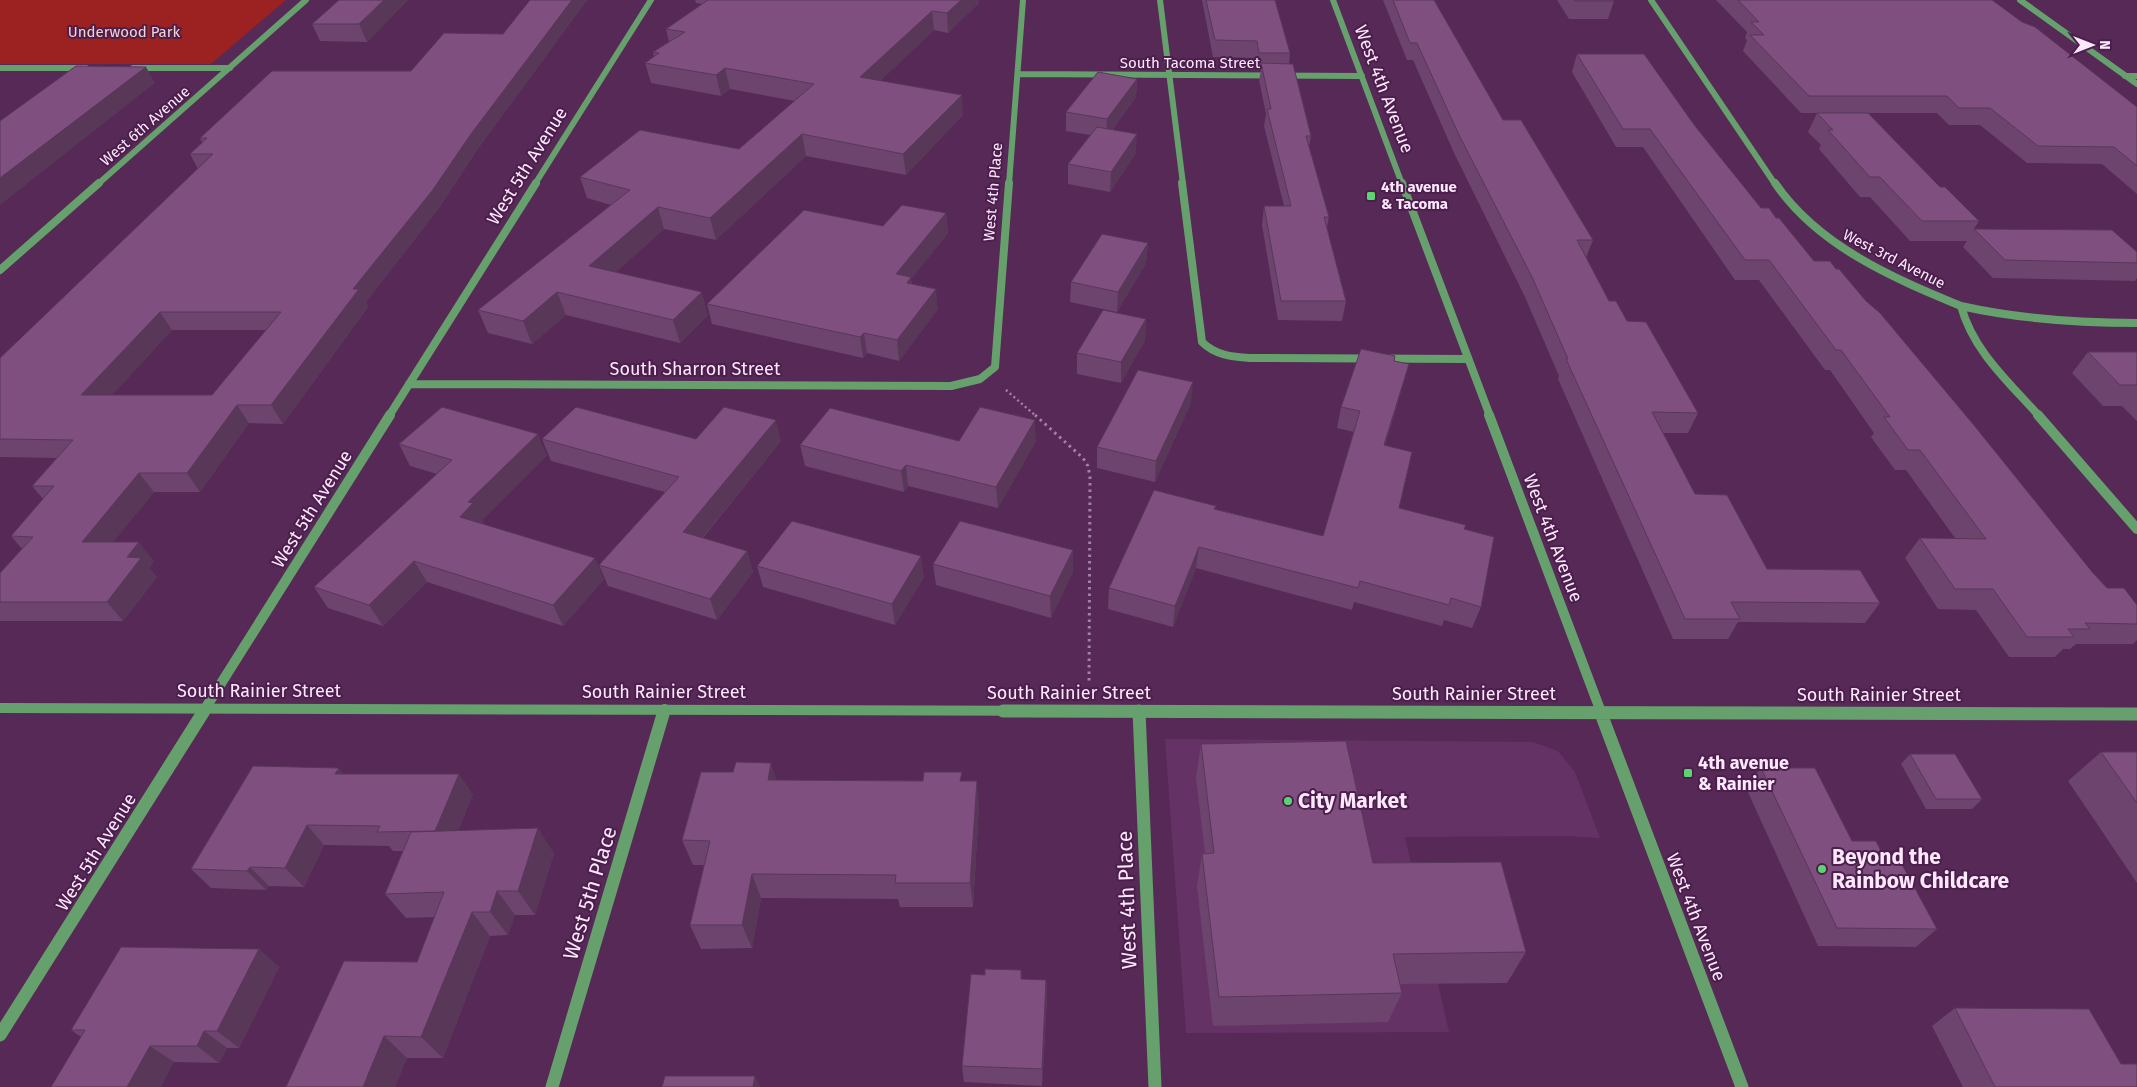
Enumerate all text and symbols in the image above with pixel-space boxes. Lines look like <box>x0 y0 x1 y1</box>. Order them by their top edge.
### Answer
north arrow <box>2067 20 2117 70</box>
street label: West 4th Avenue <box>1349 22 1419 156</box>
park label: Underwood Park <box>68 23 181 41</box>
text: N <box>2096 40 2113 50</box>
street label: South Tacoma Street <box>1120 54 1261 72</box>
street label: West 6th Avenue <box>97 82 193 170</box>
street label: West 5th Avenue <box>482 103 572 229</box>
street label: West 4th Place <box>980 142 1006 242</box>
place label: 4th avenue & Tacoma <box>1381 178 1457 213</box>
marker: 4th avenue & Tacoma <box>1365 190 1377 202</box>
street label: West 3rd Avenue <box>1840 225 1948 293</box>
street label: South Sharron Street <box>610 358 781 380</box>
street label: West 5th Avenue <box>267 446 357 572</box>
street label: West 4th Avenue <box>1518 471 1588 605</box>
street label: South Rainier Street <box>177 680 342 702</box>
street label: South Rainier Street <box>582 681 747 703</box>
street label: South Rainier Street <box>987 682 1152 704</box>
street label: South Rainier Street <box>1392 683 1557 705</box>
street label: South Rainier Street <box>1797 684 1962 706</box>
place label: 4th avenue & Rainier <box>1698 752 1789 795</box>
marker: 4th avenue & Rainier <box>1682 767 1694 779</box>
place label: City Market <box>1298 788 1408 814</box>
street label: West 5th Avenue <box>51 789 141 915</box>
marker: City Market <box>1282 795 1294 807</box>
street label: West 5th Place <box>557 823 623 963</box>
street label: West 4th Place <box>1112 830 1142 970</box>
place label: Beyond the Rainbow Childcare <box>1832 844 2010 894</box>
street label: West 4th Avenue <box>1661 850 1731 984</box>
marker: Beyond the Rainbow Childcare <box>1816 863 1828 875</box>

